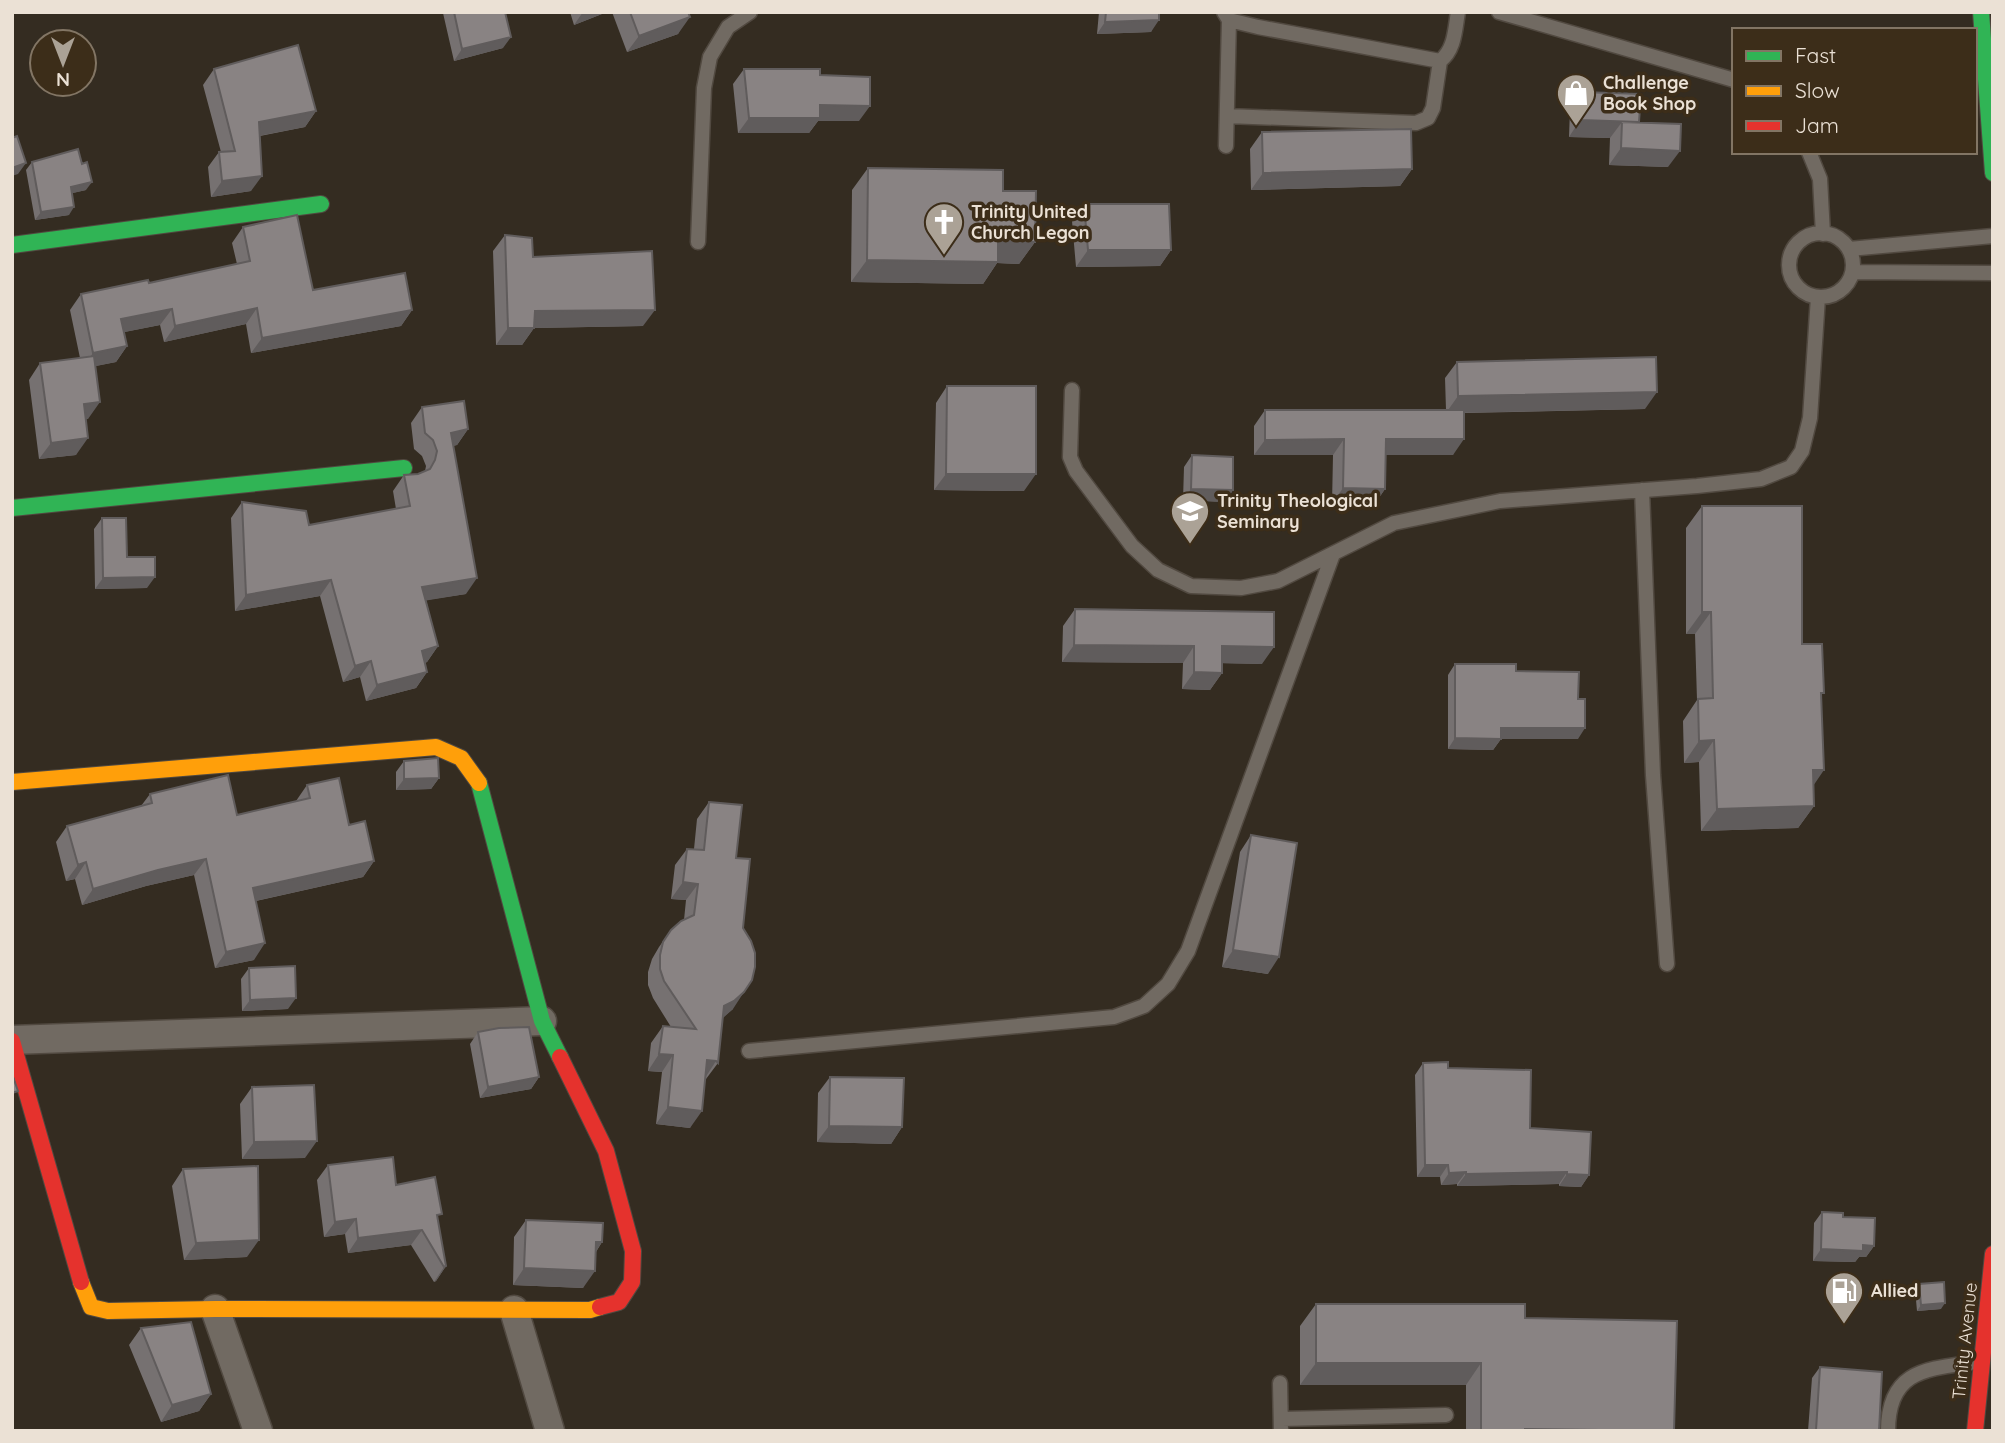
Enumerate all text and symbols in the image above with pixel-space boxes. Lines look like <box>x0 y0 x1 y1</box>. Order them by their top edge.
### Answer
north arrow <box>28 28 98 98</box>
legend <box>1732 28 1977 154</box>
text: Fast <box>1795 42 1836 68</box>
text: N <box>56 68 70 92</box>
place label: Challenge Book Shop <box>1603 71 1696 115</box>
shop icon: Challenge Book Shop <box>1555 72 1597 127</box>
text: Slow <box>1795 77 1840 103</box>
text: Jam <box>1795 112 1839 138</box>
place label: Trinity United Church Legon <box>971 200 1090 244</box>
church icon: Trinity United Church Legon <box>923 201 965 256</box>
place label: Trinity Theological Seminary <box>1217 489 1378 533</box>
school or university icon: Trinity Theological Seminary <box>1169 490 1211 545</box>
fuel station icon: Allied <box>1823 1270 1865 1325</box>
place label: Allied <box>1871 1279 1918 1302</box>
street label: Trinity Avenue <box>1947 1281 1982 1401</box>

